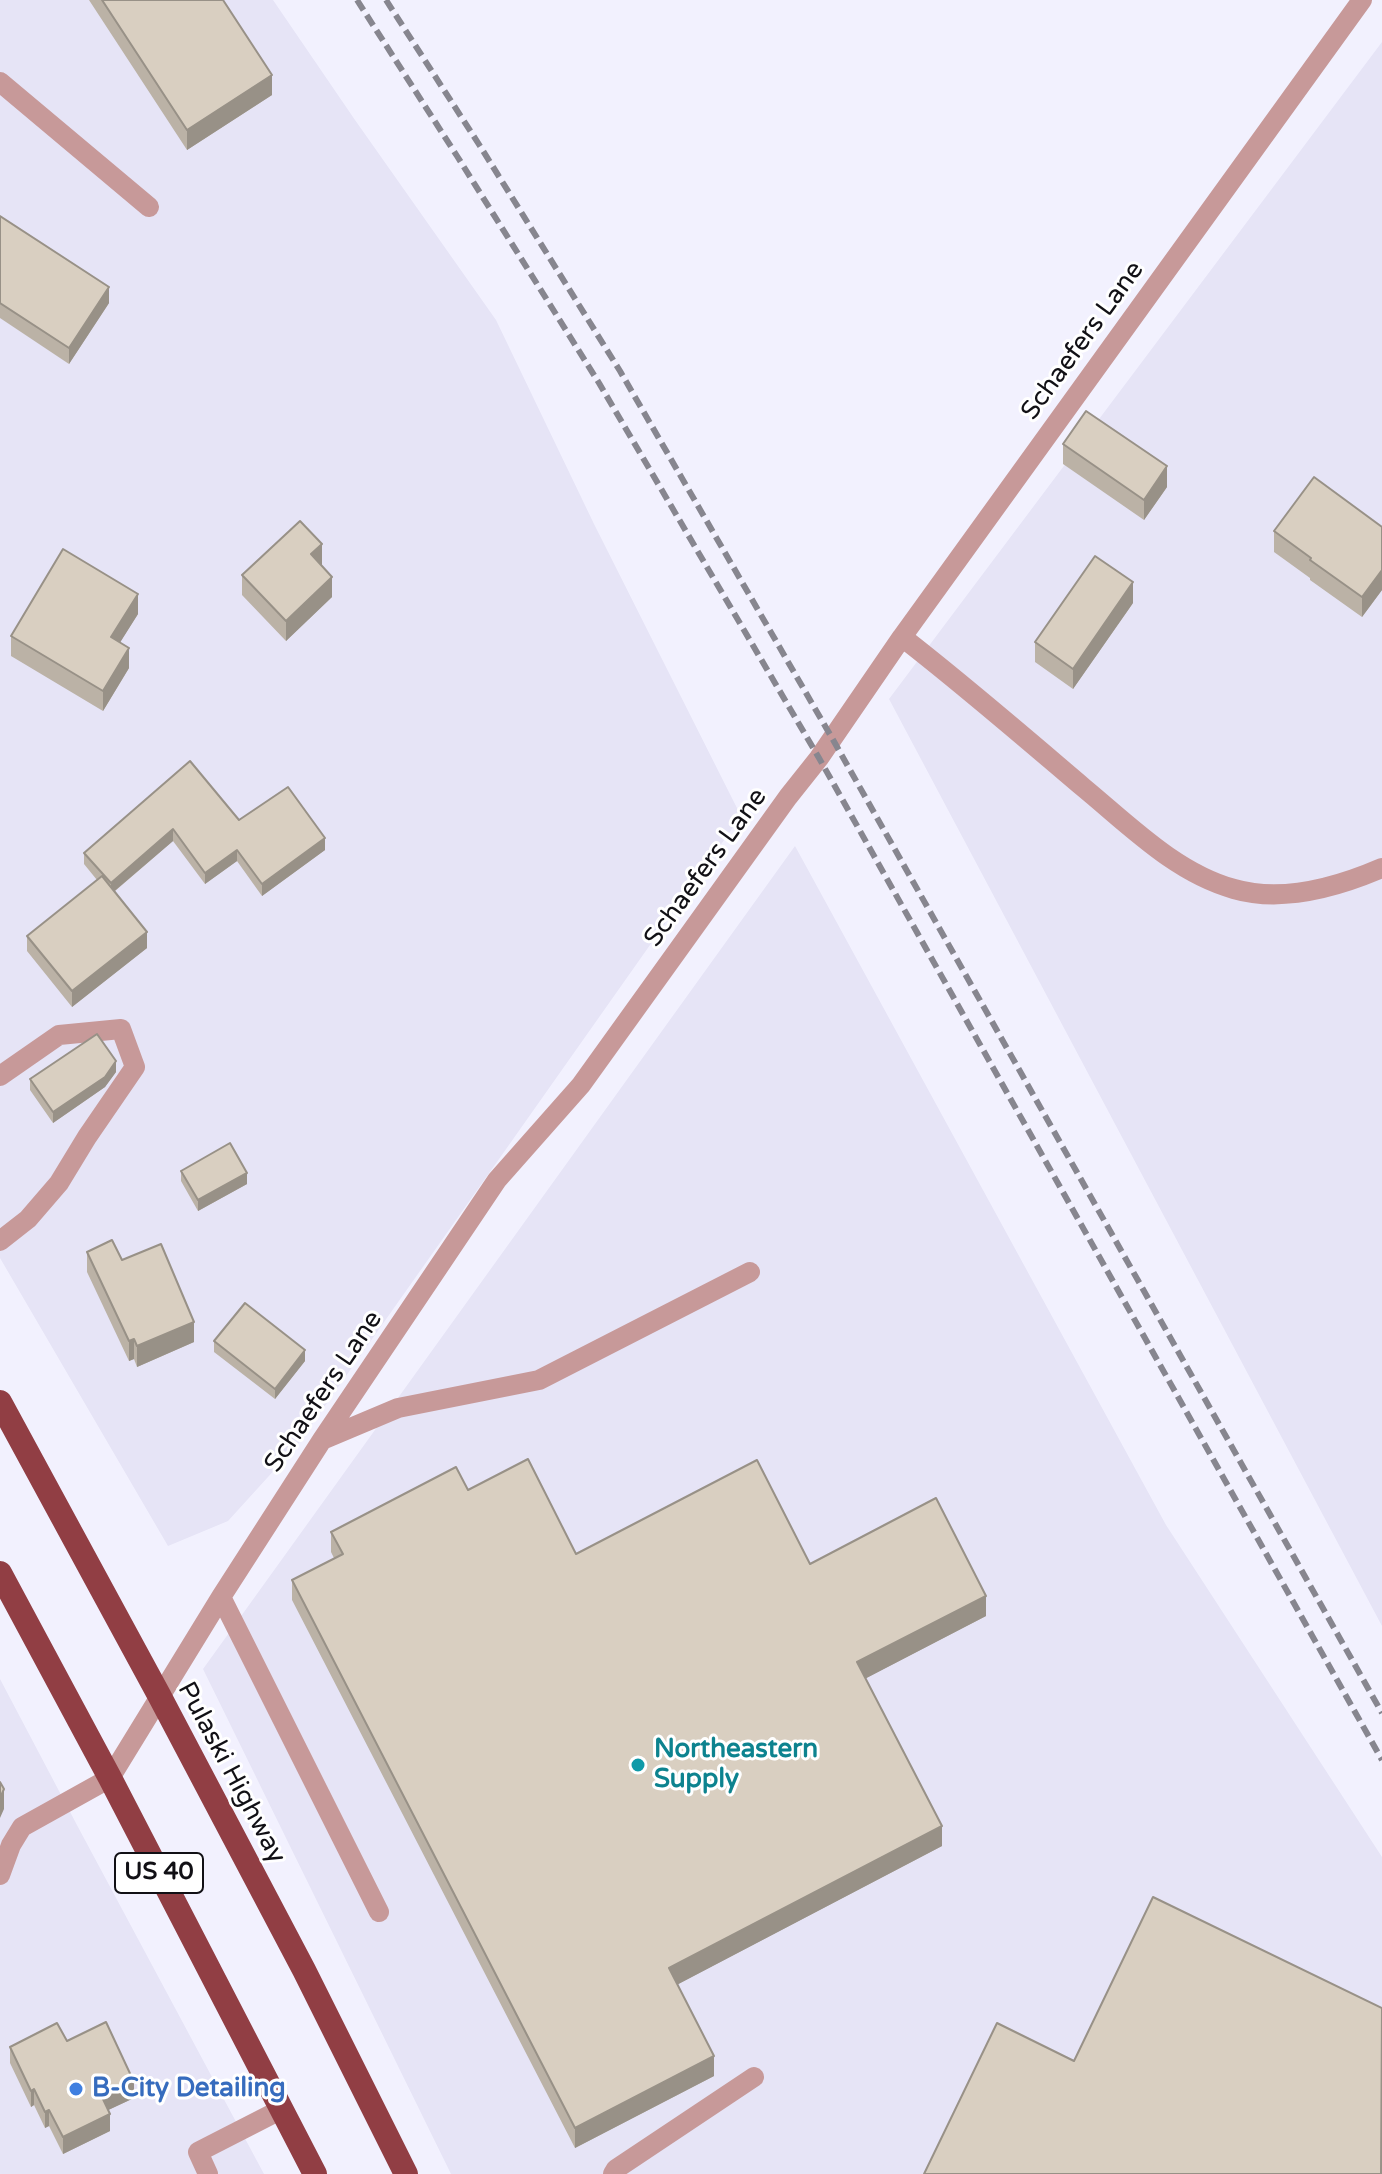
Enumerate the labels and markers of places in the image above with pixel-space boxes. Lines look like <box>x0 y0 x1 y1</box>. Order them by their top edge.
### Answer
place label: Northeastern Supply <box>654 1734 818 1796</box>
marker: Northeastern Supply <box>629 1756 647 1774</box>
place label: B-City Detailing <box>92 2073 286 2105</box>
marker: B-City Detailing <box>67 2080 85 2098</box>

